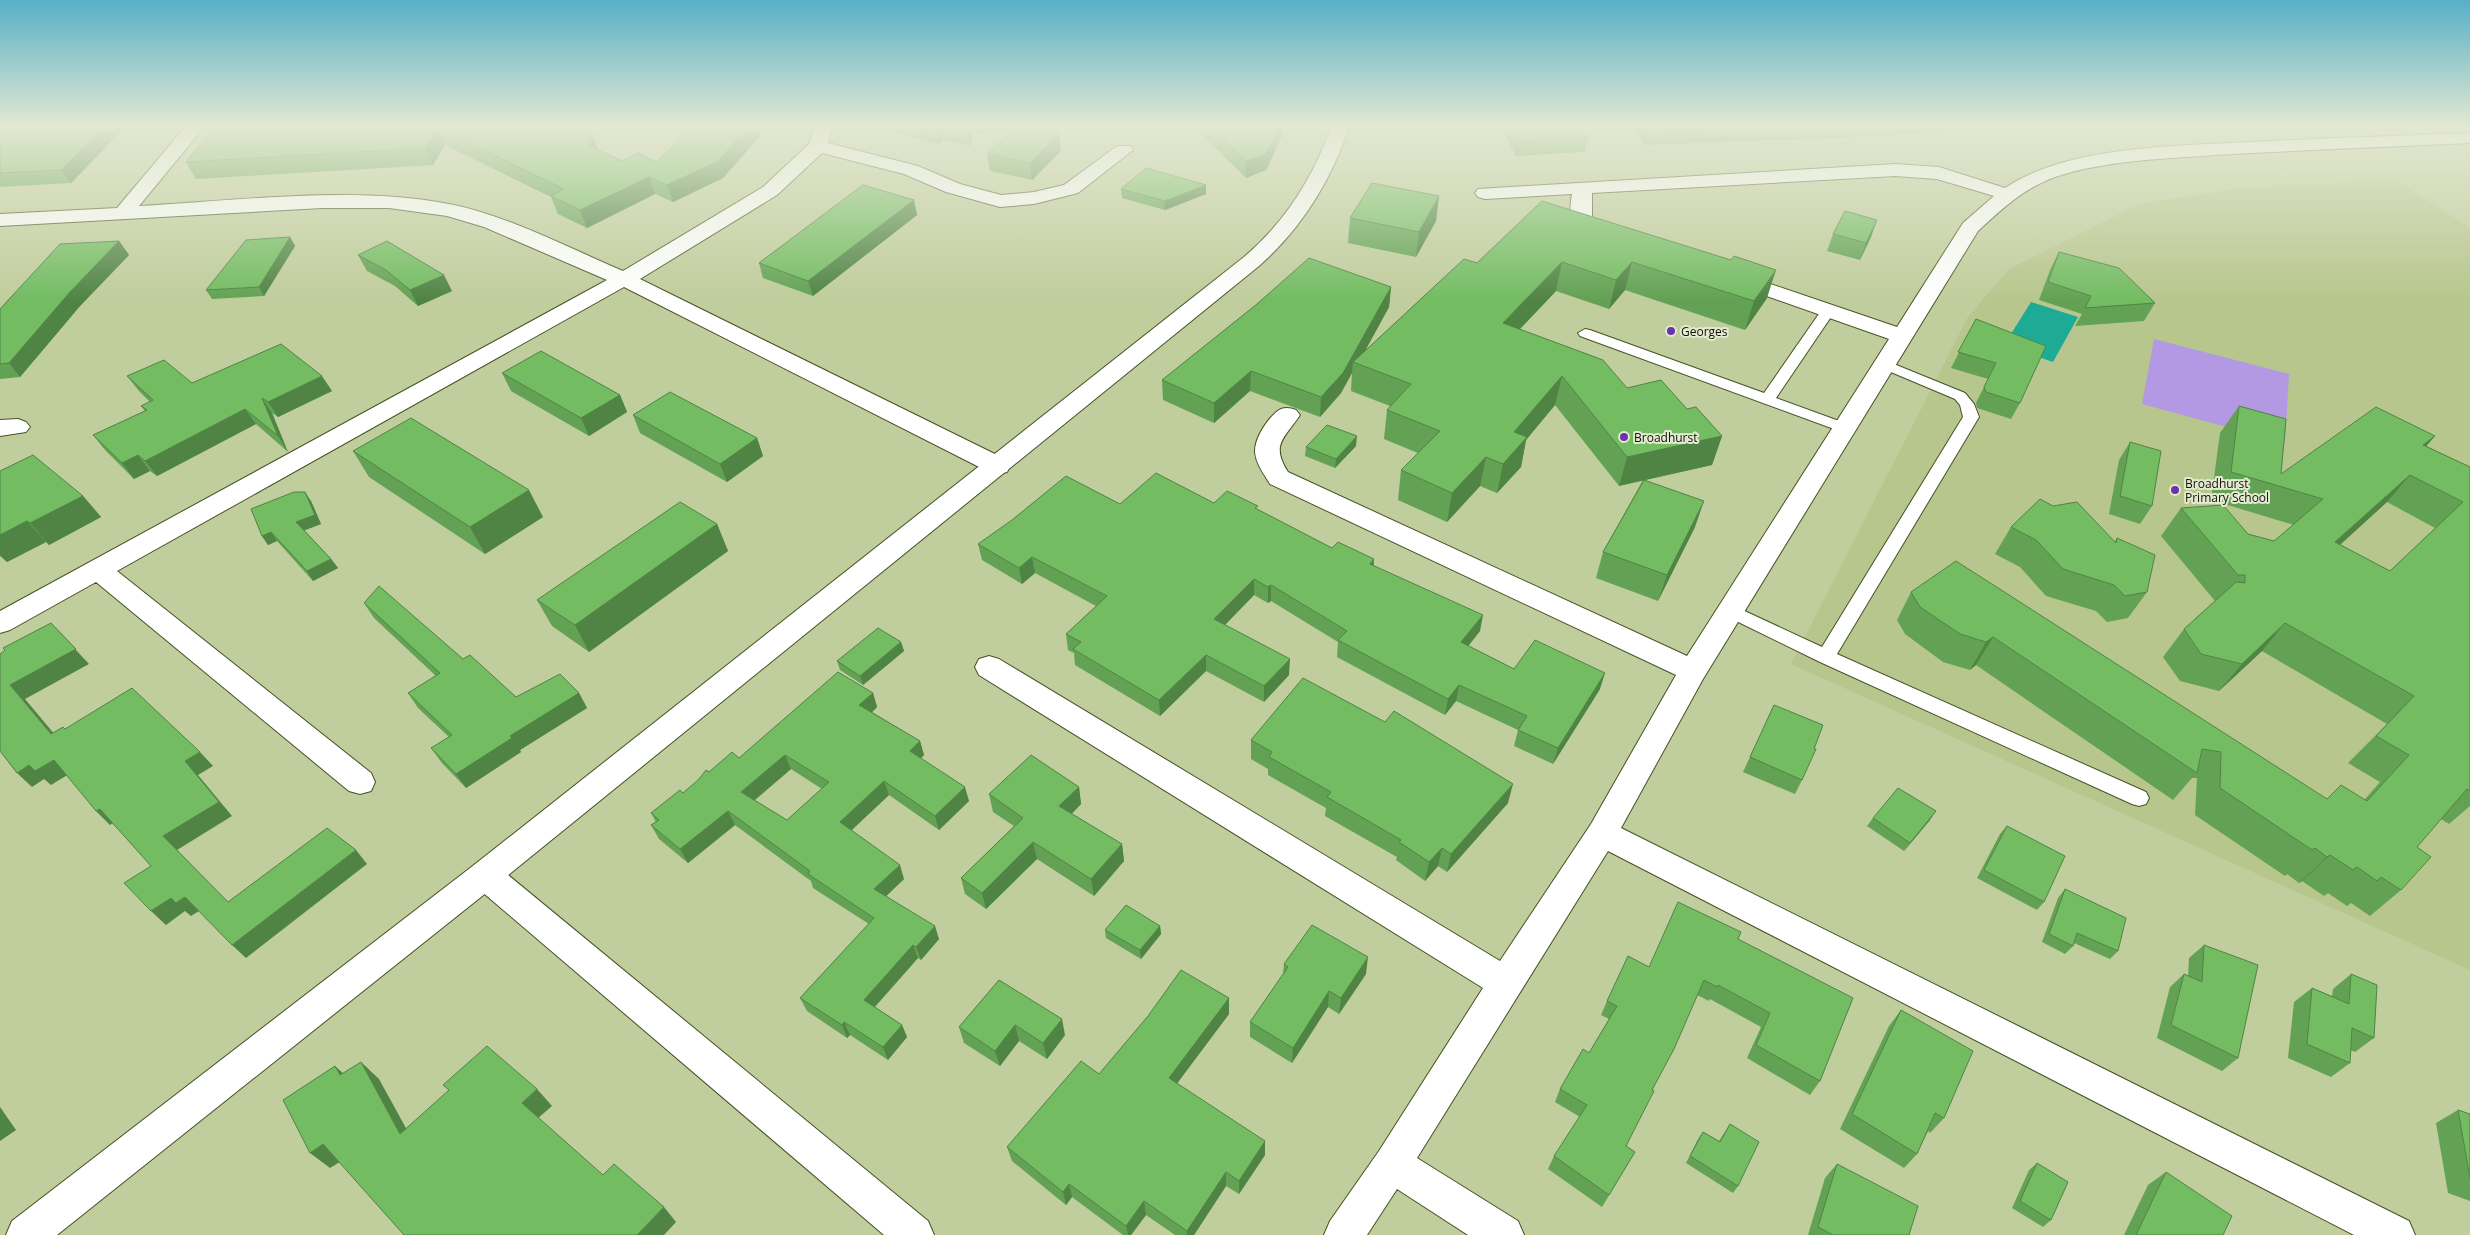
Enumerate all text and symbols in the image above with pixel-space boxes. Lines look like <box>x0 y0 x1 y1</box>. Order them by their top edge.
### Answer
place label: Georges <box>1681 323 1728 340</box>
marker: Georges <box>1665 325 1677 337</box>
place label: Broadhurst <box>1634 429 1698 446</box>
marker: Broadhurst <box>1618 431 1630 443</box>
place label: Broadhurst Primary School <box>2185 475 2269 506</box>
marker: Broadhurst Primary School <box>2169 484 2181 496</box>

